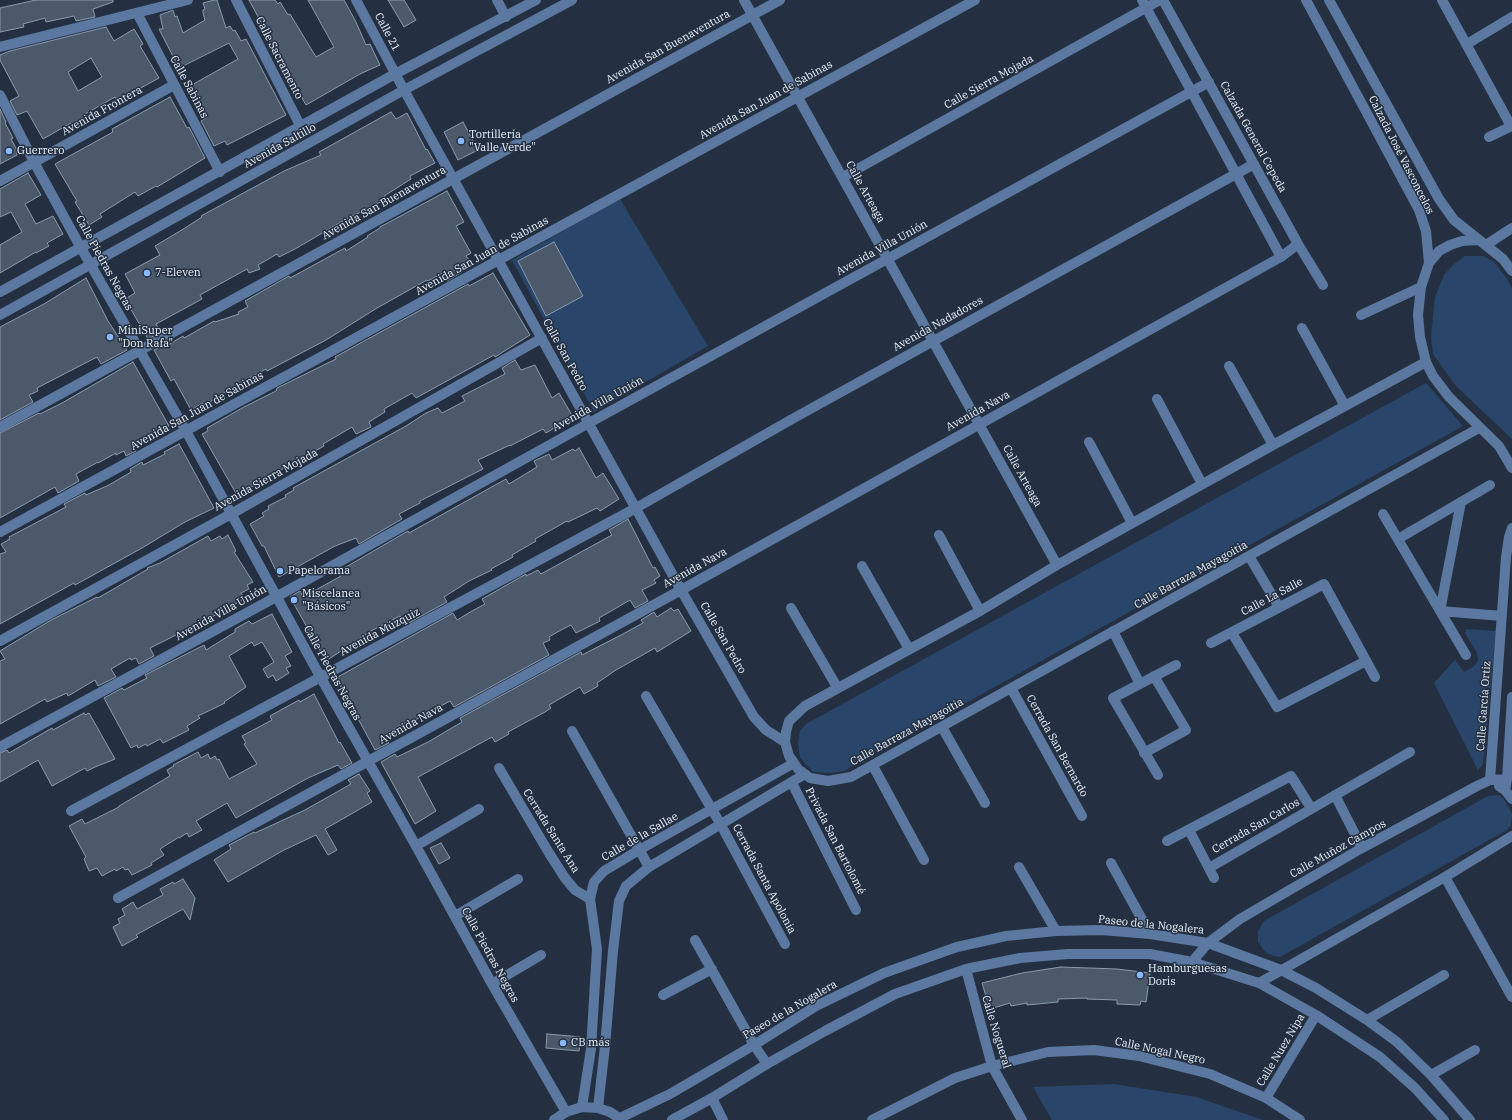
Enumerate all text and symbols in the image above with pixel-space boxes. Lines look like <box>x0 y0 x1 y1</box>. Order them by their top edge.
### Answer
street label: Avenida San Buenaventura <box>604 7 732 87</box>
street label: Calle 21 <box>371 11 403 53</box>
street label: Calle Sacramento <box>253 15 305 101</box>
street label: Calle Sierra Mojada <box>942 52 1036 112</box>
street label: Calle Sabinas <box>167 53 211 121</box>
street label: Avenida San Juan de Sabinas <box>697 58 835 142</box>
street label: Calzada General Cepeda <box>1217 79 1289 195</box>
street label: Avenida Frontera <box>59 83 145 139</box>
street label: Calzada José Vasconcelos <box>1365 94 1437 216</box>
street label: Avenida Saltillo <box>242 121 318 171</box>
place label: Tortillería "Valle Verde" <box>469 128 536 154</box>
marker: Tortillería "Valle Verde" <box>456 136 466 146</box>
place label: Guerrero <box>17 144 64 158</box>
marker: Guerrero <box>4 146 14 156</box>
street label: Calle Arteaga <box>843 159 887 225</box>
street label: Avenida San Buenaventura <box>320 163 448 243</box>
street label: Calle Piedras Negras <box>72 213 136 313</box>
street label: Avenida San Juan de Sabinas <box>413 214 551 298</box>
street label: Avenida Villa Unión <box>834 217 930 279</box>
place label: 7-Eleven <box>155 266 201 280</box>
marker: 7-Eleven <box>142 268 152 278</box>
street label: Avenida Nadadores <box>891 294 985 354</box>
street label: Calle San Pedro <box>540 317 590 393</box>
place label: MiniSuper "Don Rafa" <box>118 324 173 350</box>
marker: MiniSuper "Don Rafa" <box>105 332 115 342</box>
street label: Avenida San Juan de Sabinas <box>128 369 266 453</box>
street label: Avenida Villa Unión <box>550 373 646 435</box>
street label: Avenida Nava <box>944 388 1012 434</box>
street label: Calle Arteaga <box>1000 443 1044 509</box>
street label: Avenida Sierra Mojada <box>212 446 320 514</box>
street label: Calle Barraza Mayagoitia <box>1132 538 1250 612</box>
street label: Avenida Nava <box>661 545 729 591</box>
place label: Papelorama <box>288 564 350 578</box>
marker: Papelorama <box>275 566 285 576</box>
street label: Calle La Salle <box>1239 575 1305 619</box>
street label: Avenida Villa Unión <box>173 582 269 644</box>
place label: Miscelanea "Básicos" <box>302 587 360 613</box>
marker: Miscelanea "Básicos" <box>289 595 299 605</box>
street label: Calle San Pedro <box>697 600 749 676</box>
street label: Avenida Múzquiz <box>338 605 422 659</box>
street label: Calle Piedras Negras <box>300 623 364 723</box>
street label: Calle García Ortiz <box>1474 660 1494 752</box>
street label: Cerrada San Bernardo <box>1023 693 1091 799</box>
street label: Calle Barraza Mayagoitia <box>848 695 966 769</box>
street label: Avenida Nava <box>377 701 445 747</box>
street label: Privada San Bartolomé <box>802 785 868 897</box>
street label: Cerrada Santa Ana <box>520 787 582 875</box>
street label: Cerrada San Carlos <box>1210 796 1302 856</box>
street label: Calle de la Sallae <box>599 810 681 864</box>
street label: Calle Muñoz Campos <box>1288 817 1388 881</box>
street label: Cerrada Santa Apolonia <box>729 822 799 936</box>
street label: Calle Piedras Negras <box>458 905 522 1005</box>
street label: Paseo de la Nogalera <box>1097 913 1205 937</box>
place label: Hamburguesas Doris <box>1148 962 1227 988</box>
marker: Hamburguesas Doris <box>1135 970 1145 980</box>
street label: Paseo de la Nogalera <box>741 978 839 1042</box>
street label: Calle Nogueral <box>979 994 1013 1070</box>
street label: Calle Nuez Nipa <box>1254 1011 1308 1089</box>
street label: Calle Nogal Negro <box>1114 1035 1206 1067</box>
place label: CB más <box>571 1036 610 1050</box>
marker: CB más <box>558 1038 568 1048</box>

